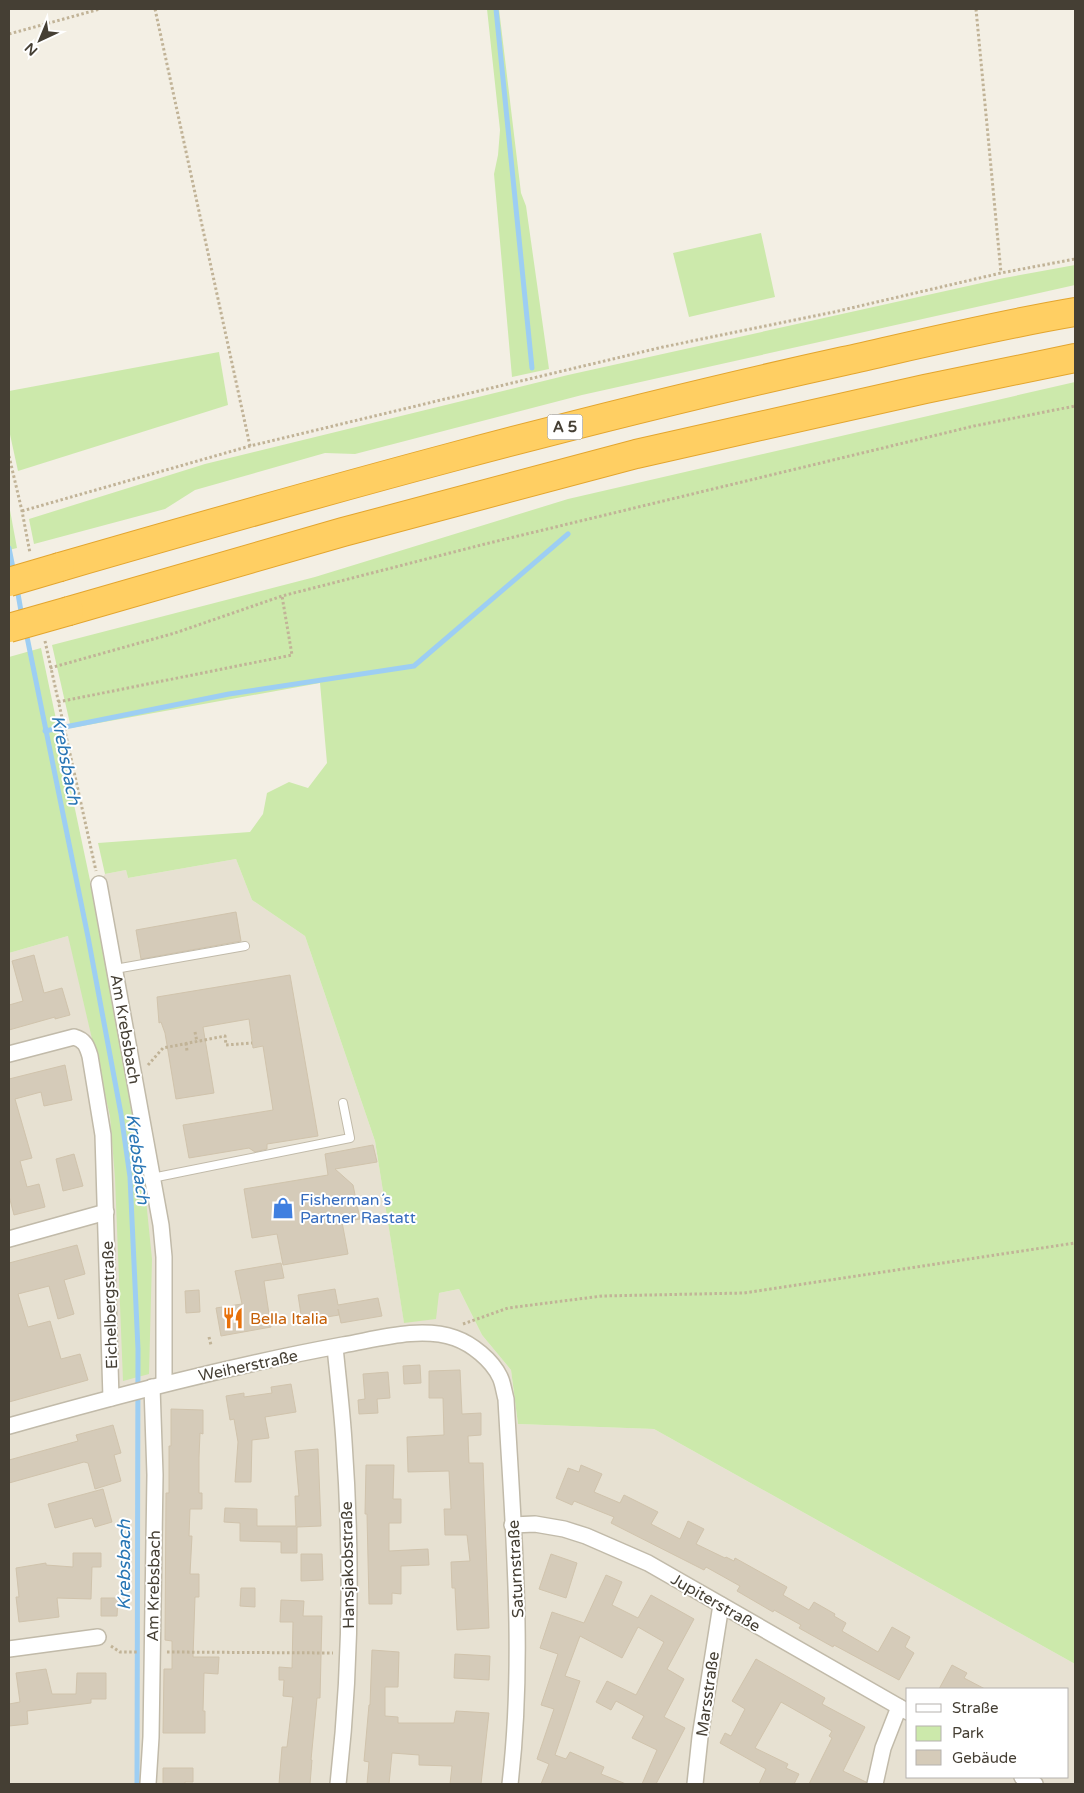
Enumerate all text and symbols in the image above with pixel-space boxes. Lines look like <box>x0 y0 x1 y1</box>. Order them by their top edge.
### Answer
north arrow <box>15 15 65 65</box>
text: N <box>21 39 41 59</box>
road number: A 5 <box>548 414 582 440</box>
water label: Krebsbach <box>47 713 86 808</box>
street label: Am Krebsbach <box>105 973 145 1086</box>
water label: Krebsbach <box>122 1113 155 1206</box>
place label: Fisherman´s Partner Rastatt <box>300 1190 416 1228</box>
shop icon: Fisherman´s Partner Rastatt <box>270 1195 296 1221</box>
street label: Eichelbergstraße <box>98 1241 122 1369</box>
restaurant icon: Bella Italia <box>220 1305 246 1331</box>
place label: Bella Italia <box>250 1309 328 1329</box>
street label: Weiherstraße <box>197 1346 300 1386</box>
street label: Hansjakobstraße <box>337 1501 359 1629</box>
water label: Krebsbach <box>113 1519 135 1610</box>
street label: Saturnstraße <box>503 1519 529 1618</box>
street label: Am Krebsbach <box>143 1530 165 1642</box>
street label: Jupiterstraße <box>667 1569 764 1637</box>
street label: Marsstraße <box>692 1650 724 1738</box>
legend <box>906 1688 1069 1778</box>
text: Straße <box>952 1699 998 1717</box>
text: Park <box>952 1724 984 1742</box>
text: Gebäude <box>952 1749 1017 1767</box>

